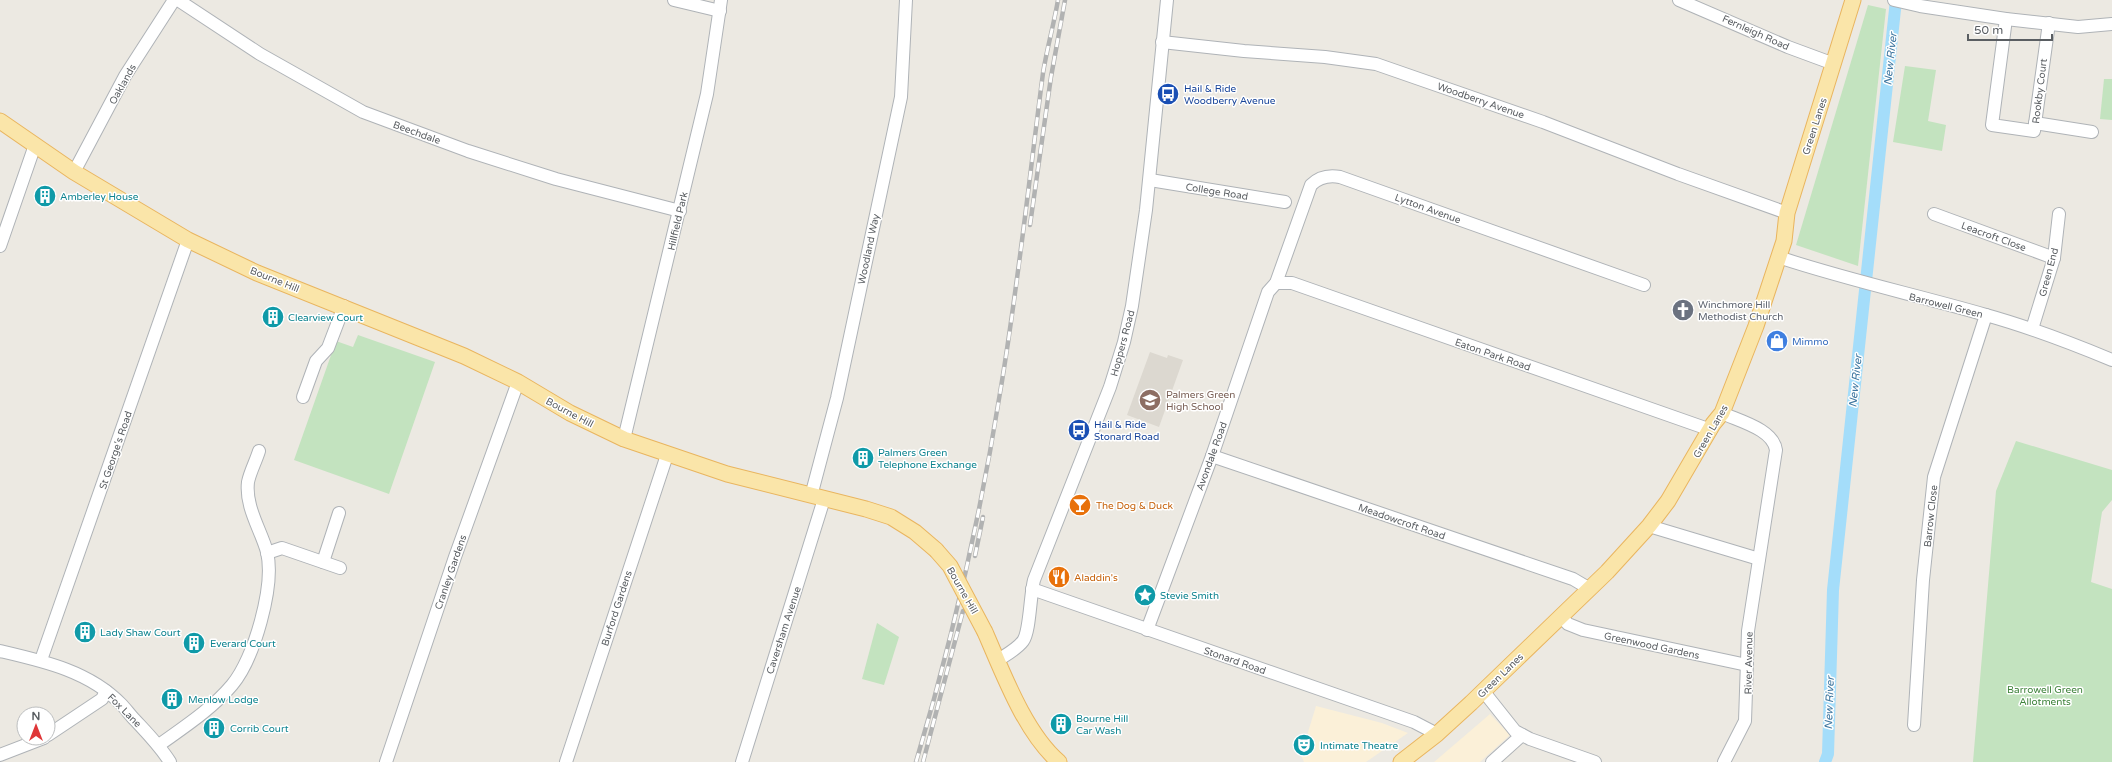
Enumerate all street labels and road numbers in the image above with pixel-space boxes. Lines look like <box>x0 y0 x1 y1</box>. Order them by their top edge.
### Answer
street label: Fernleigh Road <box>1720 13 1791 53</box>
street label: Rookby Court <box>2030 58 2050 124</box>
street label: Oaklands <box>107 62 139 107</box>
street label: Woodberry Avenue <box>1435 80 1526 122</box>
street label: Green Lanes <box>1800 96 1830 156</box>
street label: Beechdale <box>391 119 442 147</box>
street label: College Road <box>1185 181 1249 203</box>
street label: Hillfield Park <box>665 190 691 252</box>
street label: Lytton Avenue <box>1393 191 1463 227</box>
street label: Woodland Way <box>856 212 882 286</box>
street label: Leacroft Close <box>1960 220 2028 254</box>
street label: Green End <box>2037 247 2061 298</box>
street label: Bourne Hill <box>248 265 301 295</box>
street label: Barrowell Green <box>1908 291 1984 321</box>
street label: Hoppers Road <box>1108 309 1138 378</box>
street label: Eaton Park Road <box>1453 336 1532 374</box>
street label: Bourne Hill <box>544 395 595 430</box>
street label: Green Lanes <box>1691 403 1731 460</box>
street label: St George's Road <box>97 410 135 491</box>
street label: Avondale Road <box>1194 420 1230 492</box>
street label: Barrow Close <box>1922 484 1940 548</box>
street label: Meadowcroft Road <box>1357 501 1447 542</box>
street label: Cranley Gardens <box>433 533 469 611</box>
street label: Bourne Hill <box>944 565 980 616</box>
street label: Burford Gardens <box>599 569 635 648</box>
street label: Caversham Avenue <box>764 585 804 676</box>
street label: Greenwood Gardens <box>1603 630 1701 662</box>
street label: River Avenue <box>1742 631 1756 694</box>
street label: Stonard Road <box>1202 645 1267 677</box>
street label: Green Lanes <box>1475 651 1526 701</box>
street label: Fox Lane <box>105 691 144 730</box>

